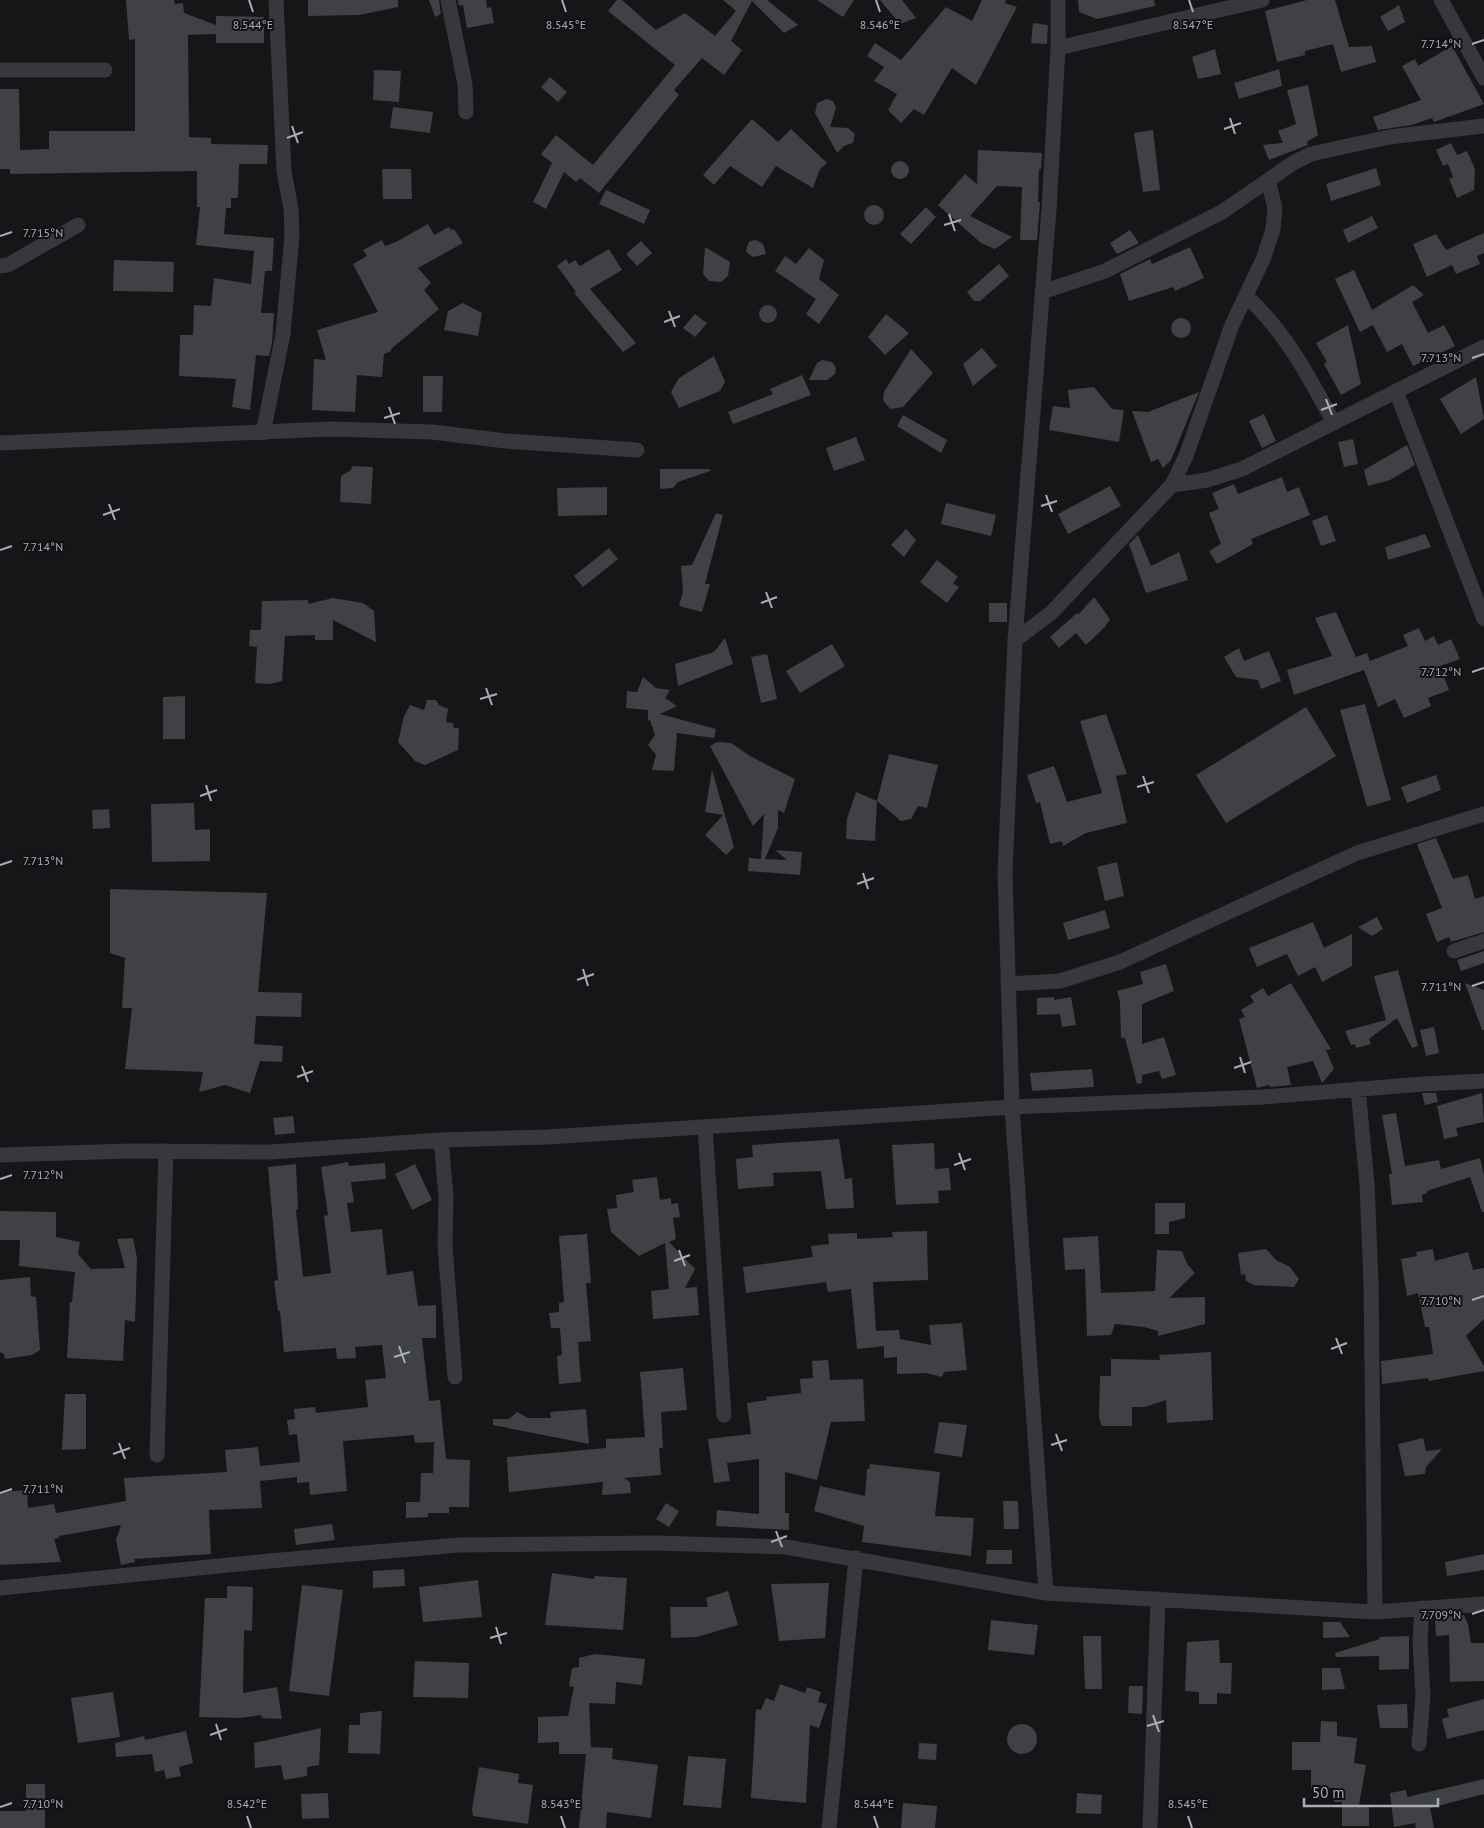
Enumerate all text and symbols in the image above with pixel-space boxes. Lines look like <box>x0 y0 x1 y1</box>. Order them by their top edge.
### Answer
text: 8.544°E <box>233 17 273 32</box>
text: 8.545°E <box>546 17 586 32</box>
text: 8.546°E <box>860 17 900 32</box>
text: 8.547°E <box>1173 17 1213 32</box>
text: 7.714°N <box>1421 36 1461 51</box>
text: 7.715°N <box>23 225 63 240</box>
text: 7.713°N <box>1421 350 1461 365</box>
text: 7.714°N <box>23 539 63 554</box>
text: 7.712°N <box>1421 664 1461 679</box>
text: 7.713°N <box>23 853 63 868</box>
text: 7.711°N <box>1421 979 1461 994</box>
text: 7.712°N <box>23 1167 63 1182</box>
text: 7.710°N <box>1421 1293 1461 1308</box>
text: 7.711°N <box>23 1481 63 1496</box>
text: 7.709°N <box>1421 1607 1461 1622</box>
scale bar <box>1304 1776 1438 1808</box>
text: 50 m <box>1312 1783 1345 1802</box>
text: 7.710°N <box>23 1796 63 1811</box>
text: 8.542°E <box>227 1796 267 1811</box>
text: 8.543°E <box>541 1796 581 1811</box>
text: 8.544°E <box>854 1796 894 1811</box>
text: 8.545°E <box>1168 1796 1208 1811</box>

